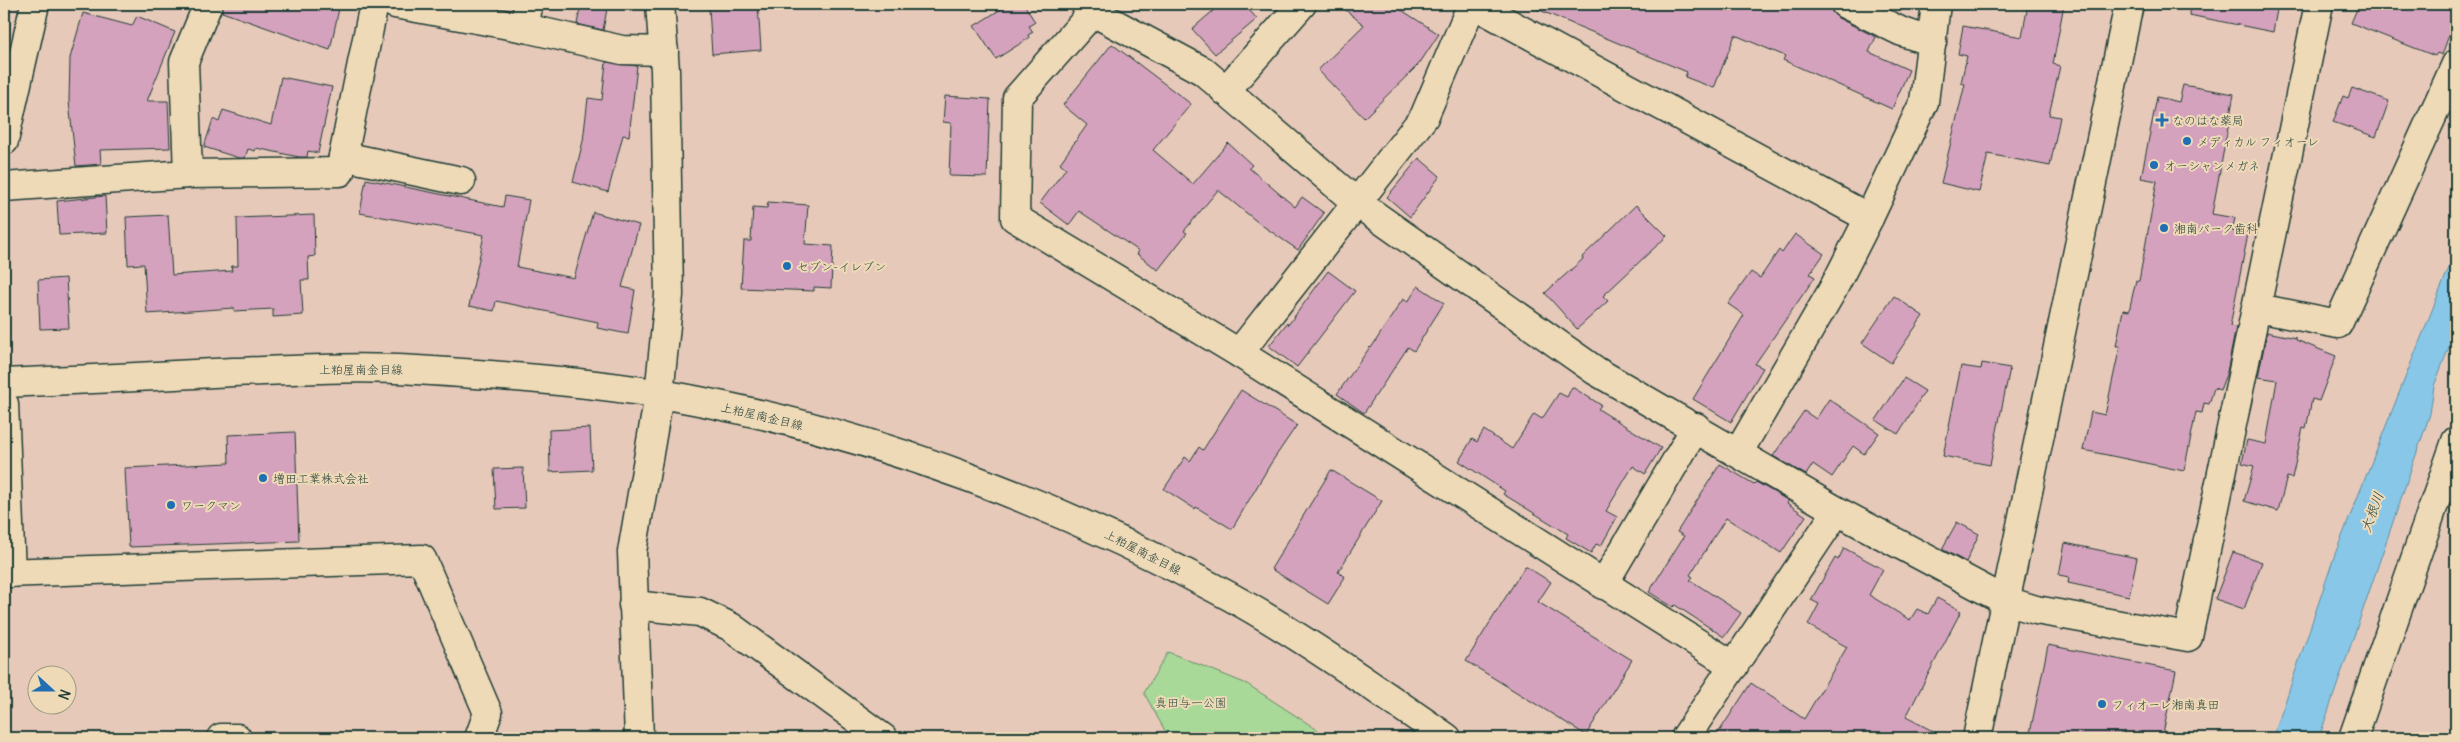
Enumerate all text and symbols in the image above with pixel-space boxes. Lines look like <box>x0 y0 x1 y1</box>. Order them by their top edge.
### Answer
place label: なのはな薬局 <box>2172 113 2244 128</box>
marker: なのはな薬局 <box>2156 114 2168 126</box>
place label: メディカル フィオーレ <box>2197 134 2319 149</box>
marker: メディカル フィオーレ <box>2181 135 2193 147</box>
place label: オーシャンメガネ <box>2164 158 2260 173</box>
marker: オーシャンメガネ <box>2148 159 2160 171</box>
place label: 湘南パーク歯科 <box>2174 221 2258 236</box>
marker: 湘南パーク歯科 <box>2158 222 2170 234</box>
place label: セブン-イレブン <box>797 259 886 274</box>
marker: セブン-イレブン <box>781 260 793 272</box>
street label: 上粕屋南金目線 <box>319 362 403 377</box>
street label: 上粕屋南金目線 <box>719 399 805 433</box>
place label: 増田工業株式会社 <box>273 471 369 486</box>
marker: 増田工業株式会社 <box>257 472 269 484</box>
water label: 大根川 <box>2356 489 2388 535</box>
place label: ワークマン <box>181 498 241 513</box>
marker: ワークマン <box>165 499 177 511</box>
street label: 上粕屋南金目線 <box>1102 526 1184 578</box>
north arrow <box>28 664 78 714</box>
text: N <box>54 687 74 702</box>
park label: 真田与一公園 <box>1155 695 1227 710</box>
place label: フィオーレ湘南真田 <box>2112 697 2220 712</box>
marker: フィオーレ湘南真田 <box>2096 698 2108 710</box>

